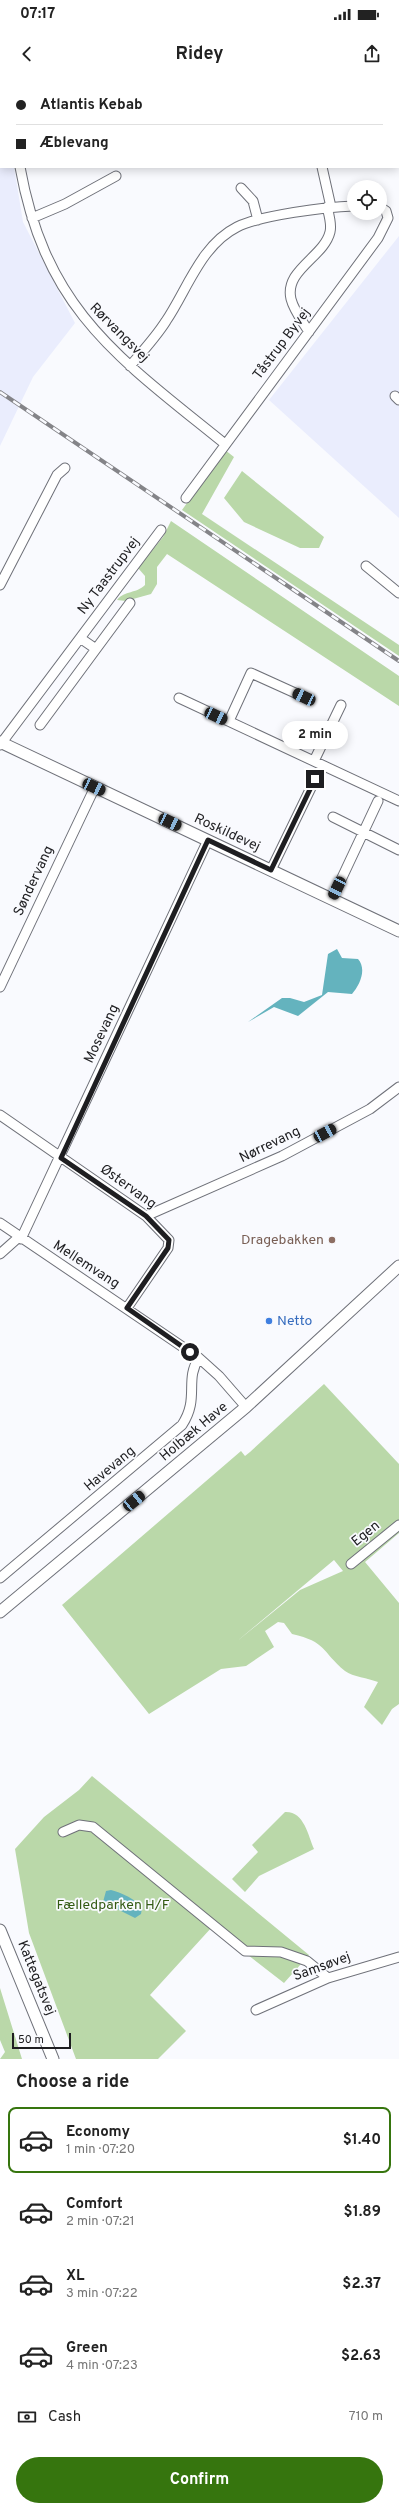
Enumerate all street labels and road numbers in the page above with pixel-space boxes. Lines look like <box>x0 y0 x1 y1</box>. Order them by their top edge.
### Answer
street label: Rørvangsvej <box>86 300 152 366</box>
street label: Tåstrup Byvej <box>250 305 314 383</box>
street label: Ny Taastrupvej <box>74 534 144 618</box>
street label: Roskildevej <box>191 810 263 856</box>
street label: Søndervang <box>10 843 58 919</box>
street label: Mosevang <box>81 1002 123 1066</box>
street label: Nørrevang <box>237 1123 303 1167</box>
street label: Østervang <box>97 1161 159 1213</box>
street label: Mellemvang <box>49 1237 123 1293</box>
street label: Holbæk Have <box>157 1399 231 1465</box>
street label: Havevang <box>81 1443 139 1495</box>
street label: Egen <box>349 1518 383 1550</box>
street label: Kattegatsvej <box>13 1938 59 2018</box>
street label: Samsøvej <box>291 1949 353 1985</box>

